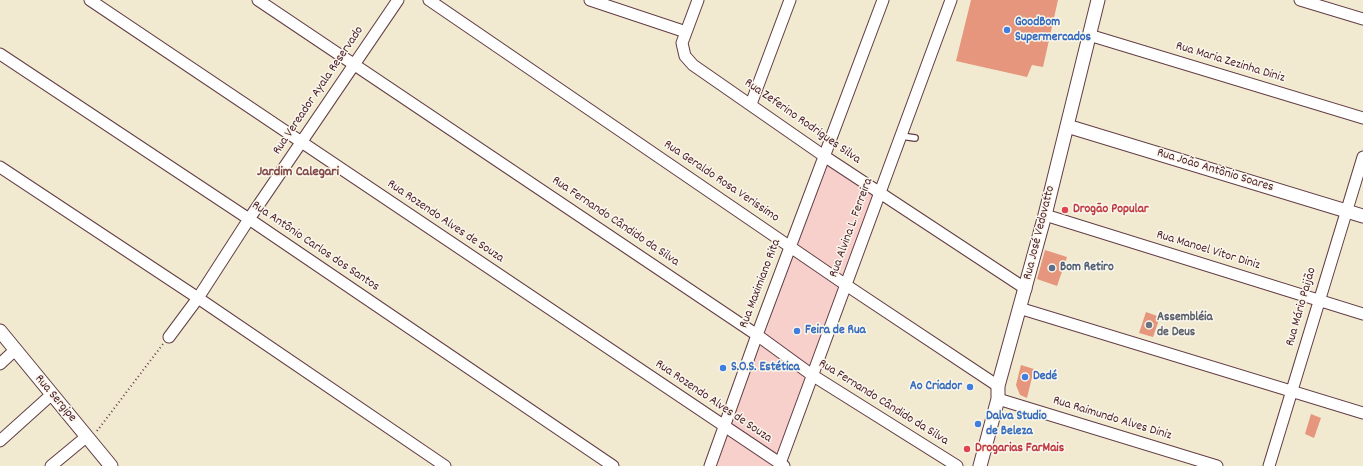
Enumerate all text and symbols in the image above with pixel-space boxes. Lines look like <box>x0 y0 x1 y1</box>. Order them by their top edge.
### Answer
place label: GoodBom Supermercados <box>1015 15 1091 46</box>
street label: Rua Vereador Ayala Reservado <box>270 24 368 158</box>
marker: GoodBom Supermercados <box>1002 25 1012 35</box>
street label: Rua Maria Zezinha Diniz <box>1174 39 1286 87</box>
street label: Rua Zeferino Rodrigues Silva <box>741 76 863 168</box>
street label: Rua Geraldo Rosa Verissimo <box>660 137 782 227</box>
street label: Rua João Antônio Soares <box>1155 146 1275 196</box>
district label: Jardim Calegari <box>257 165 339 181</box>
street label: Rua Fernando Cândido da Silva <box>548 173 682 271</box>
street label: Rua Alvina L. Ferreira <box>827 176 877 280</box>
street label: Rua Rozendo Alves de Souza <box>384 177 506 267</box>
street label: Rua José Vedovatto <box>1021 184 1059 282</box>
street label: Rua Antônio Carlos dos Santos <box>248 198 382 296</box>
place label: Drogão Popular <box>1073 202 1149 218</box>
marker: Drogão Popular <box>1060 205 1070 215</box>
street label: Rua Manoel Vitor Diniz <box>1154 228 1262 274</box>
street label: Rua Maximiano Rita <box>737 237 785 331</box>
place label: Bom Retiro <box>1060 260 1114 276</box>
marker: Bom Retiro <box>1047 263 1057 273</box>
street label: Rua Mário Paijão <box>1283 266 1321 348</box>
place label: Assembléia de Deus <box>1157 310 1212 341</box>
marker: Assembléia de Deus <box>1144 320 1154 330</box>
place label: Feira de Rua <box>805 323 866 339</box>
marker: Feira de Rua <box>792 326 802 336</box>
street label: Rua Rozendo Alves de Souza <box>652 357 774 447</box>
street label: Rua Fernando Cândido da Silva <box>815 357 951 449</box>
place label: S.O.S. Estética <box>731 360 800 376</box>
marker: S.O.S. Estética <box>718 363 728 373</box>
place label: Dedé <box>1033 369 1057 385</box>
street label: Rua Sergipe <box>31 372 79 426</box>
marker: Dedé <box>1020 372 1030 382</box>
place label: Ao Criador <box>910 379 962 395</box>
marker: Ao Criador <box>965 382 975 392</box>
street label: Rua Raimundo Alves Diniz <box>1051 394 1173 444</box>
place label: Dalva Studio de Beleza <box>986 409 1047 440</box>
marker: Dalva Studio de Beleza <box>973 419 983 429</box>
place label: Drogarias FarMais <box>975 441 1064 457</box>
marker: Drogarias FarMais <box>962 444 972 454</box>

